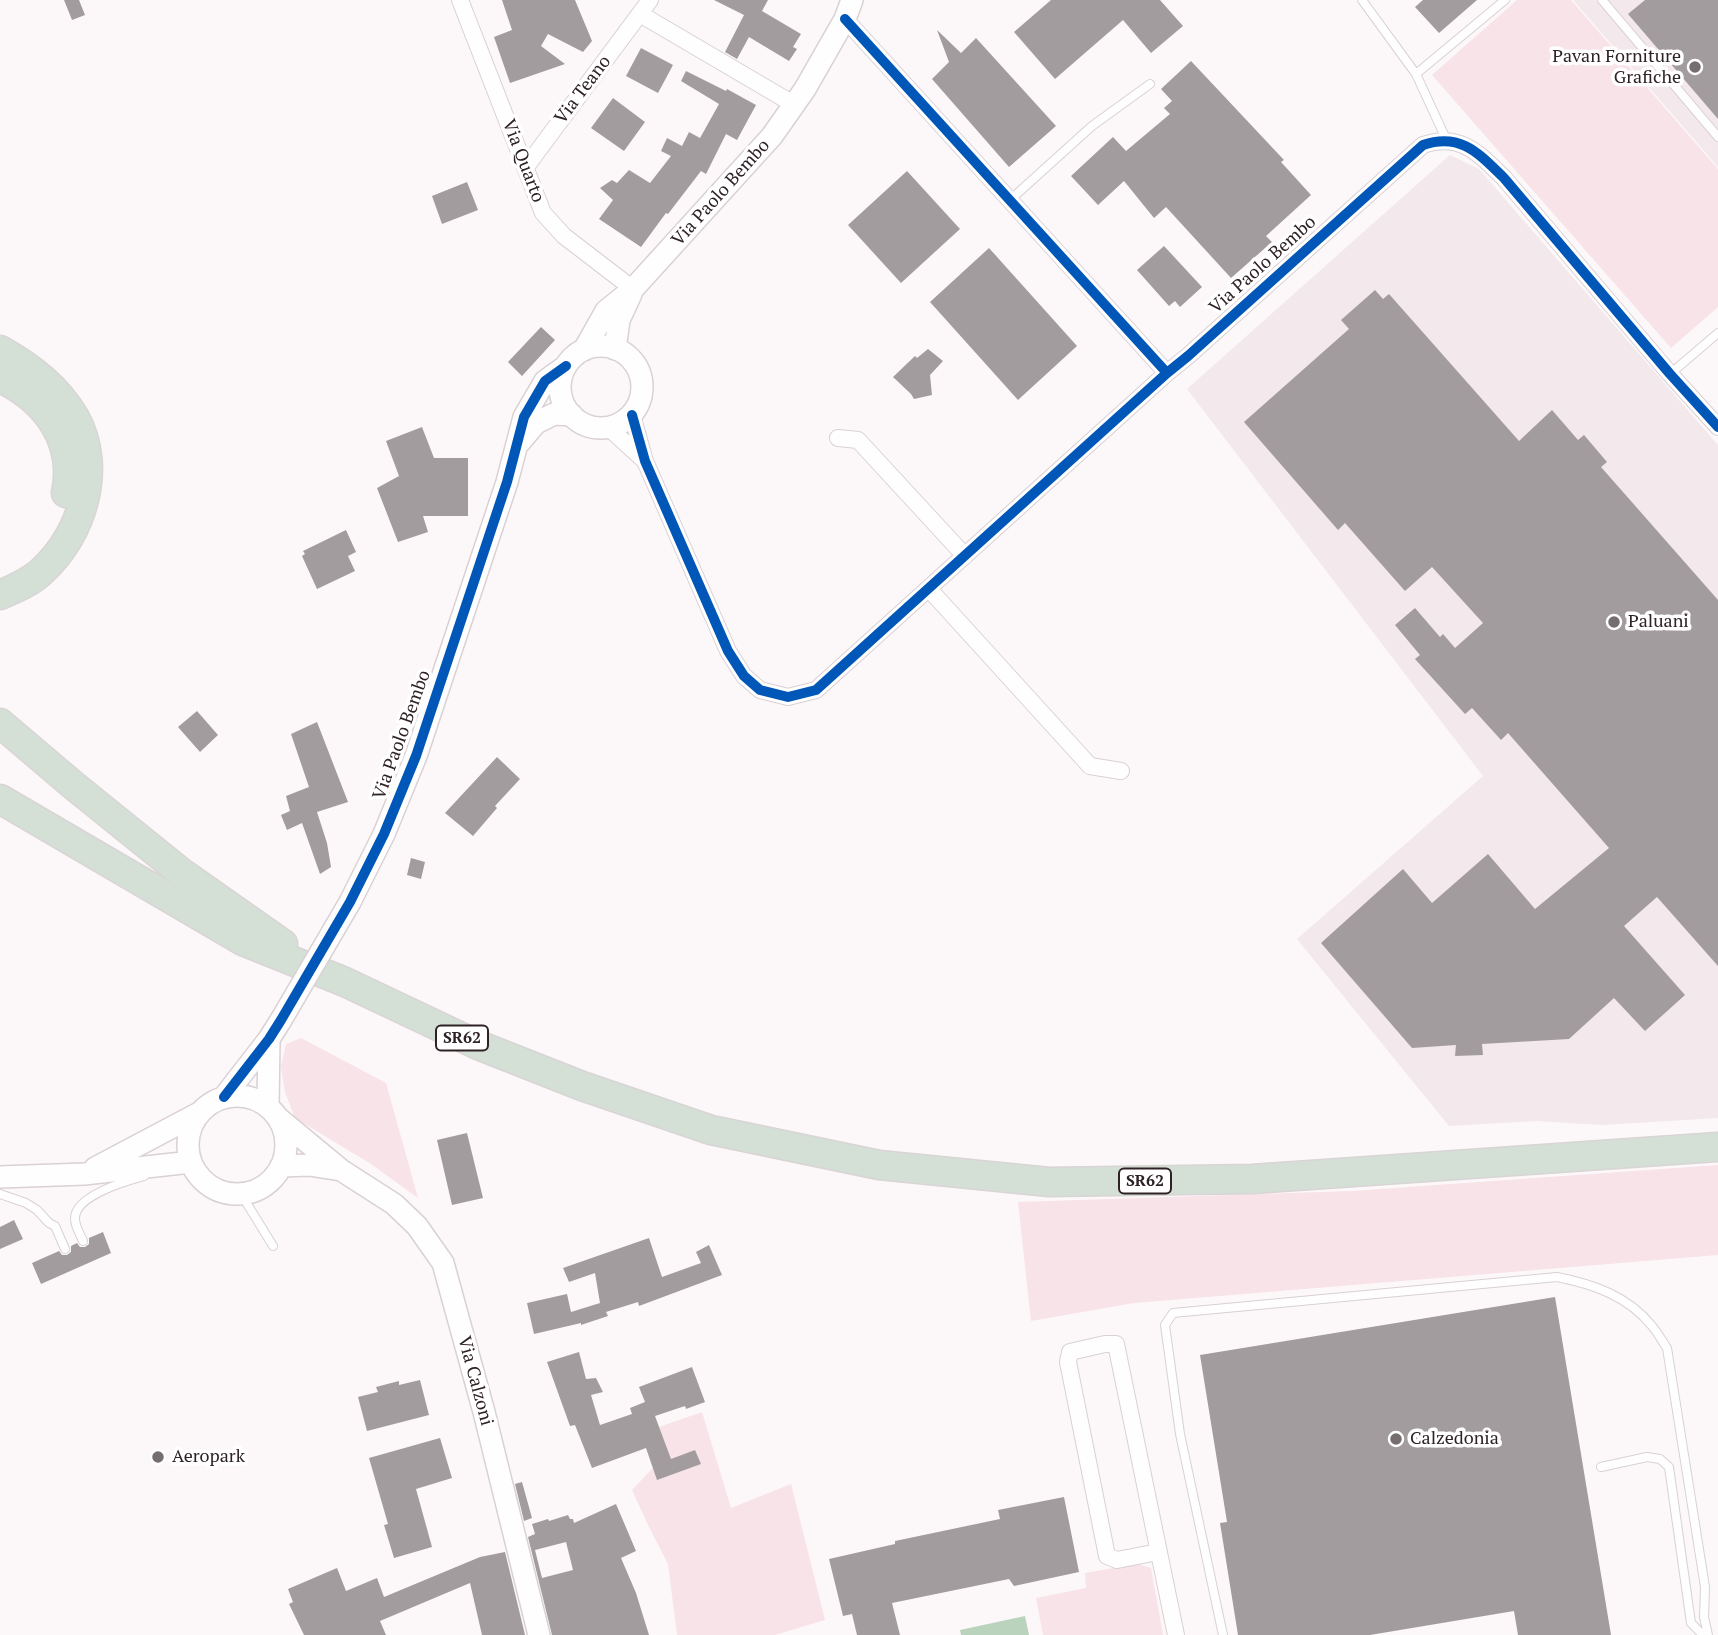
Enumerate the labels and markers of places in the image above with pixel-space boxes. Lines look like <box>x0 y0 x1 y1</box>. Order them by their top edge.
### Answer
place label: Pavan Forniture Grafiche <box>1552 46 1681 88</box>
marker: Pavan Forniture Grafiche <box>1687 59 1703 75</box>
place label: Paluani <box>1628 611 1689 633</box>
marker: Paluani <box>1606 614 1622 630</box>
place label: Calzedonia <box>1410 1428 1499 1450</box>
marker: Calzedonia <box>1388 1431 1404 1447</box>
place label: Aeropark <box>172 1446 245 1468</box>
marker: Aeropark <box>150 1449 166 1465</box>

